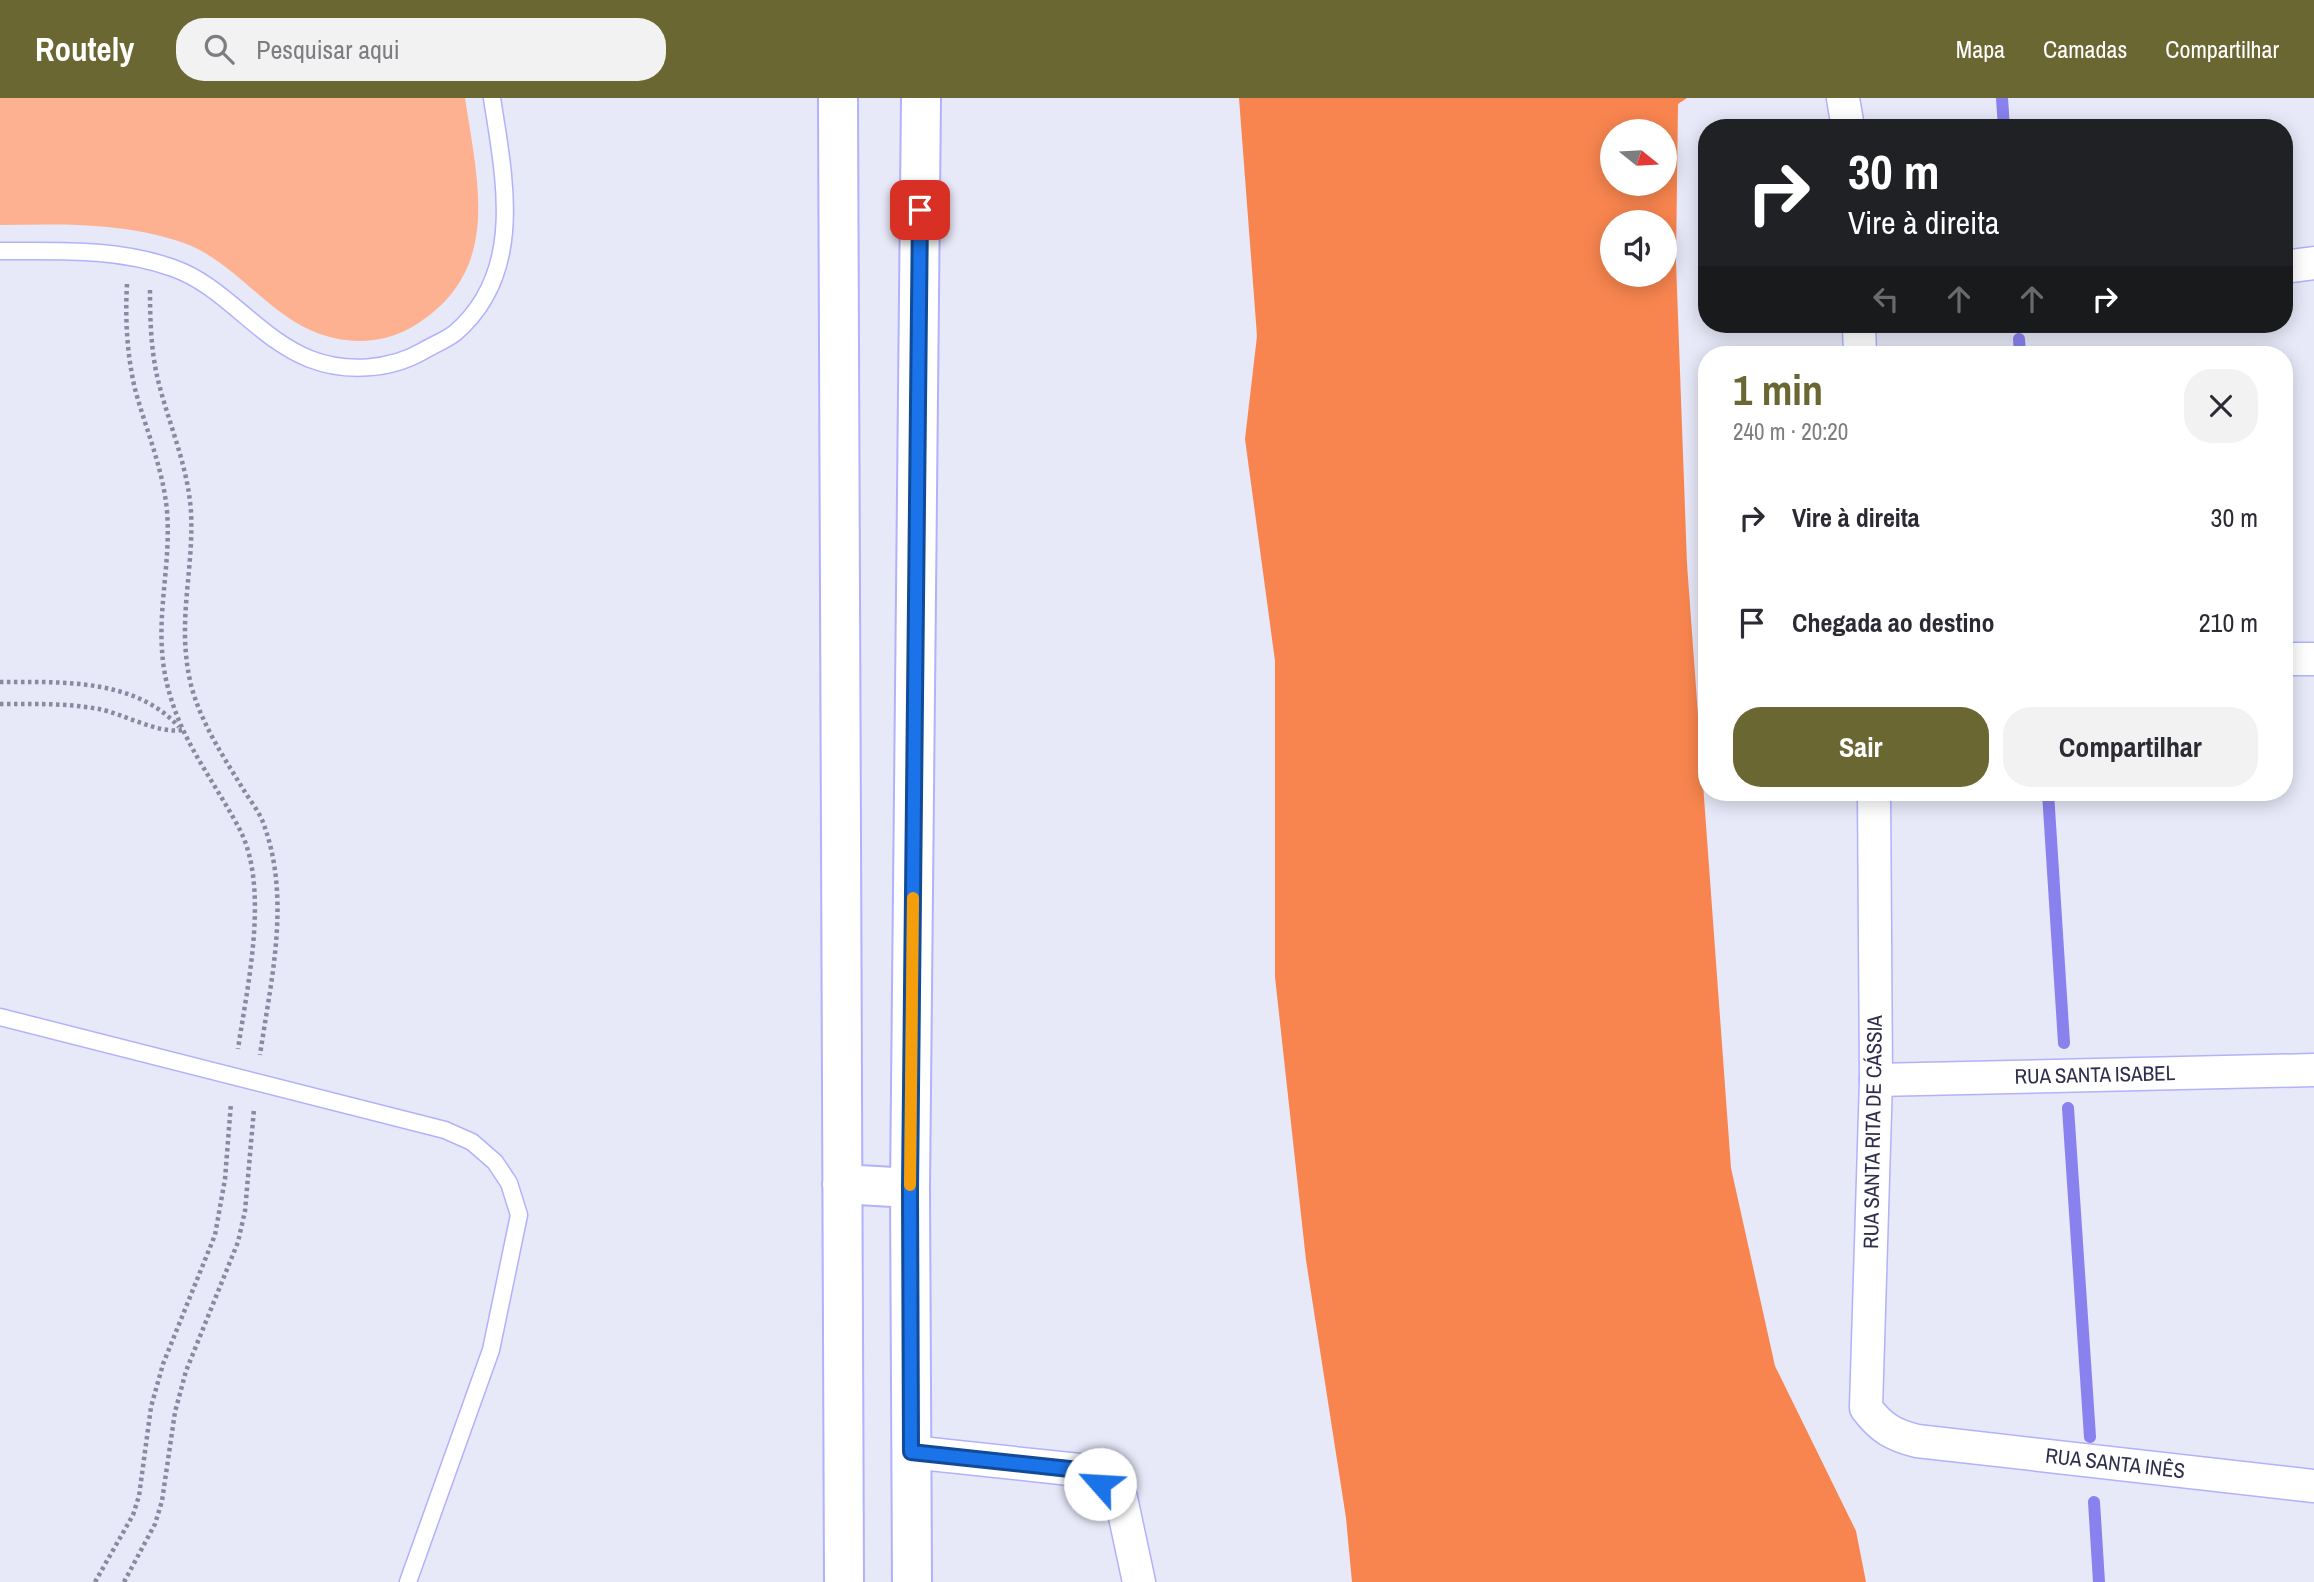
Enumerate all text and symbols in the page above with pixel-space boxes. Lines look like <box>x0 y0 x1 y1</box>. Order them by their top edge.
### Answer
search box <box>176 18 666 81</box>
text: Routely <box>35 27 134 71</box>
icon: search <box>200 30 238 68</box>
text: Pesquisar aqui <box>256 32 400 67</box>
text: Mapa <box>1956 33 2005 65</box>
text: Camadas <box>2043 33 2127 65</box>
text: Compartilhar <box>2165 33 2279 65</box>
north arrow <box>1600 119 1676 196</box>
map controls <box>1600 119 1677 287</box>
text: 30 m <box>1848 138 1940 204</box>
icon: right <box>1733 147 1824 238</box>
pin <box>890 180 950 240</box>
icon: arrive <box>901 191 939 229</box>
text: Vire à direita <box>1848 201 1999 244</box>
button: sound <box>1600 210 1677 287</box>
icon: left <box>1867 280 1905 318</box>
icon: ahead <box>1940 280 1978 318</box>
icon: ahead <box>2013 280 2051 318</box>
icon: right <box>2086 280 2124 318</box>
text: 1 min <box>1733 362 1823 418</box>
button: close <box>2184 369 2258 443</box>
text: 240 m · 20:20 <box>1733 416 1848 447</box>
icon: right <box>1733 499 1771 537</box>
text: Vire à direita <box>1792 500 1920 535</box>
text: 30 m <box>2211 500 2258 535</box>
icon: arrive <box>1733 604 1771 642</box>
text: Chegada ao destino <box>1792 605 1995 640</box>
text: 210 m <box>2199 605 2258 640</box>
button: Sair <box>1733 707 1989 787</box>
button: Compartilhar <box>2003 707 2258 787</box>
street label: RUA SANTA RITA DE CÁSSIA <box>1856 1014 1889 1249</box>
street label: RUA SANTA ISABEL <box>2014 1058 2176 1091</box>
street label: RUA SANTA INÊS <box>2044 1441 2187 1485</box>
position arrow <box>1063 1447 1137 1521</box>

